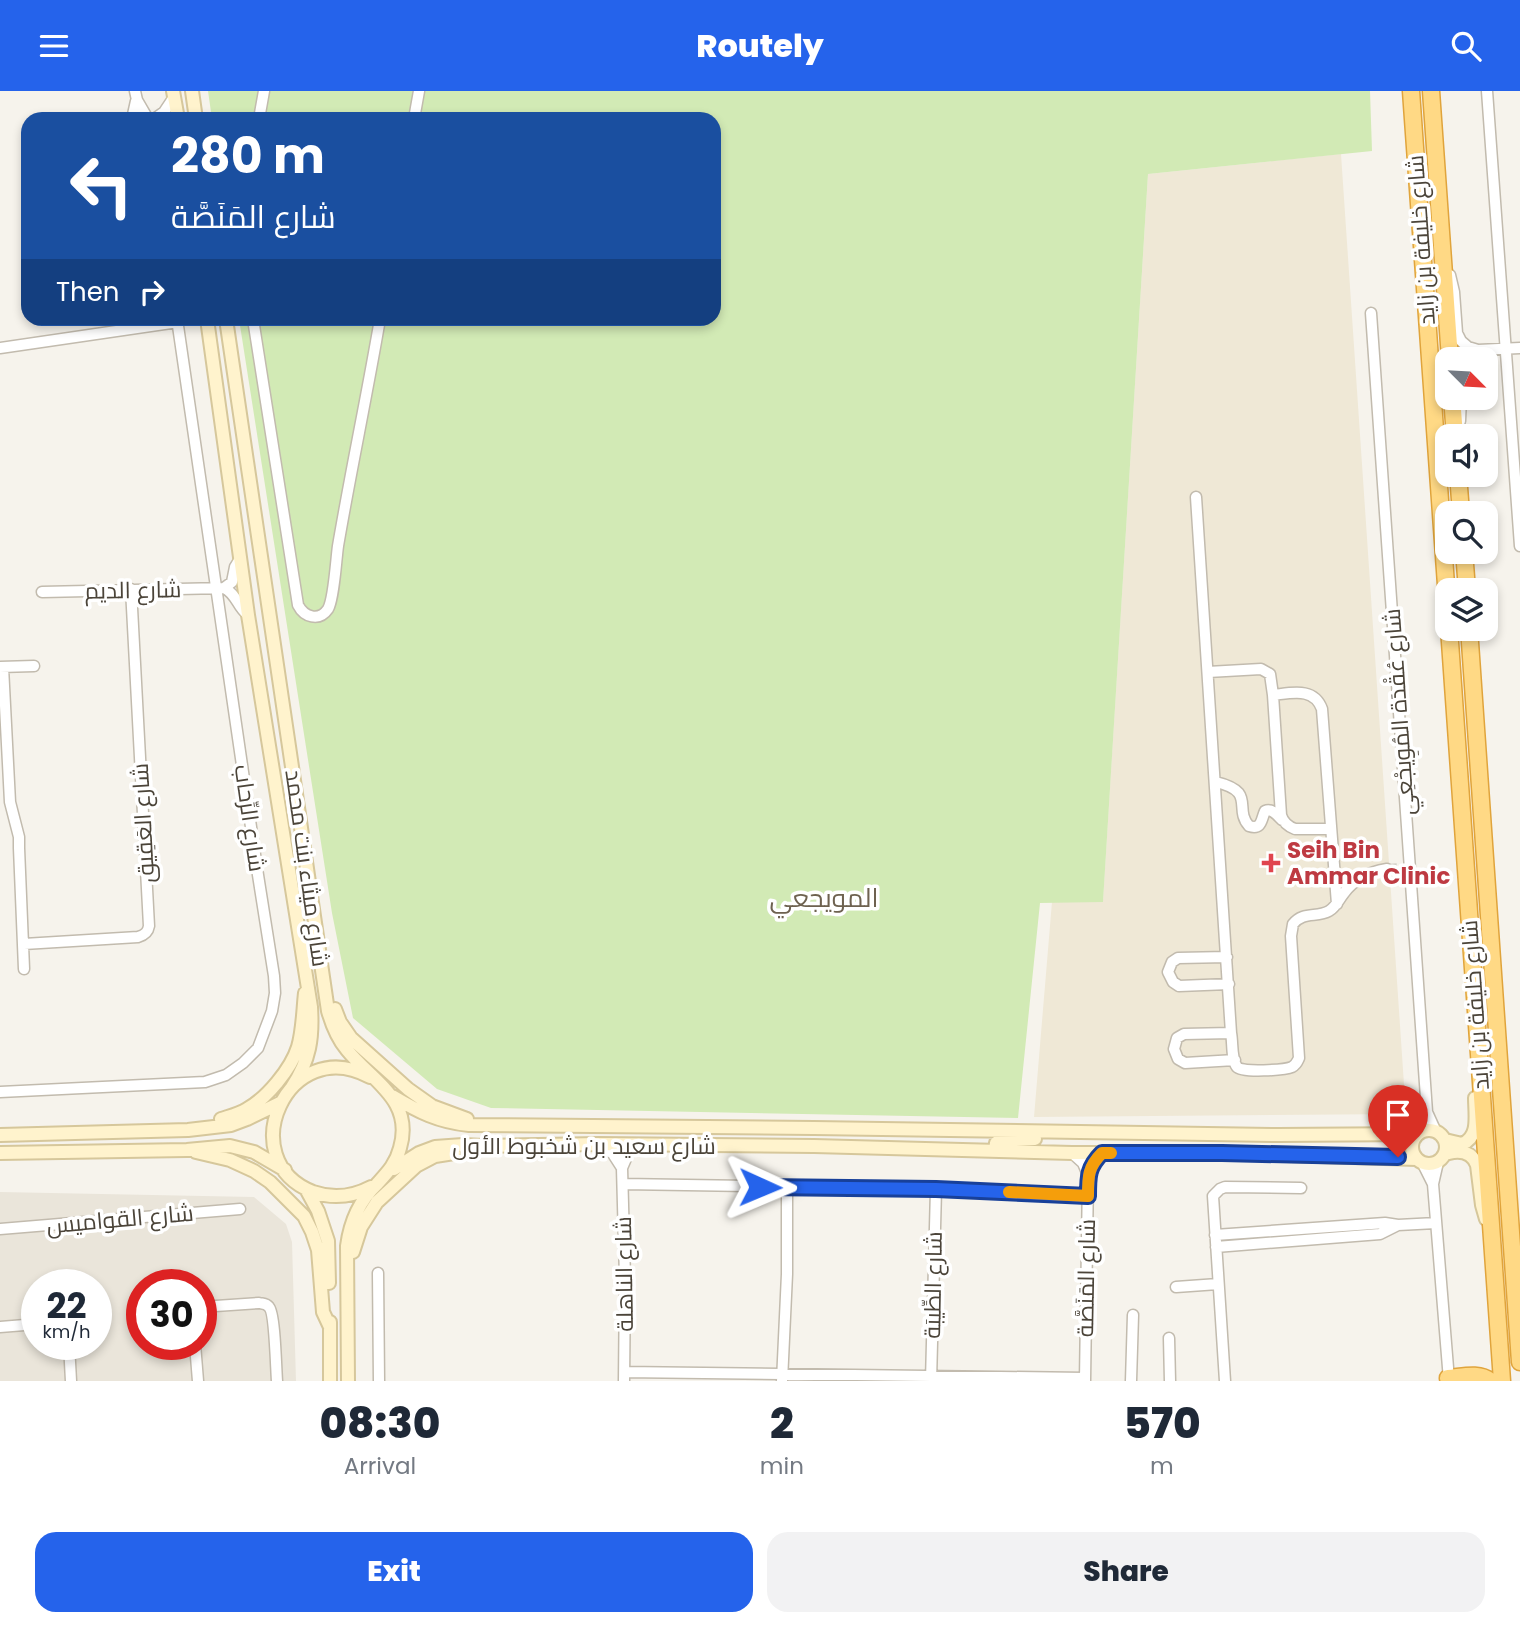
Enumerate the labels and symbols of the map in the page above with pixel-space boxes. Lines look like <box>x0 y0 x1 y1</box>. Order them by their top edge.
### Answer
street label: شارع خليفة بن زايد <box>1399 154 1443 326</box>
north arrow <box>1435 347 1498 409</box>
street label: شارع الديم <box>84 573 182 607</box>
street label: شارع عُقْدَة المُوِيجْعِي <box>1376 607 1424 816</box>
street label: شارع العَقِيق <box>124 762 162 884</box>
street label: شارع الرِّحاب <box>227 762 273 874</box>
street label: شارع ميثاء بنت محمد <box>277 767 337 969</box>
place label: Seih Bin Ammar Clinic <box>1287 834 1450 892</box>
marker: Seih Bin Ammar Clinic <box>1261 853 1281 873</box>
district label: المويجعي <box>770 880 878 919</box>
street label: شارع خليفة بن زايد <box>1453 919 1497 1091</box>
pin <box>1368 1085 1428 1157</box>
street label: شارع سعيد بن شخبوط الأول <box>452 1130 716 1162</box>
position arrow <box>723 1150 797 1224</box>
street label: شارع القواميس <box>45 1197 195 1241</box>
street label: شارع الناهلة <box>607 1216 641 1332</box>
street label: شارع المَنَصَّة <box>1069 1219 1103 1337</box>
street label: شارع الطِّيبَة <box>916 1231 950 1339</box>
speed limit sign: 30 <box>126 1269 217 1360</box>

